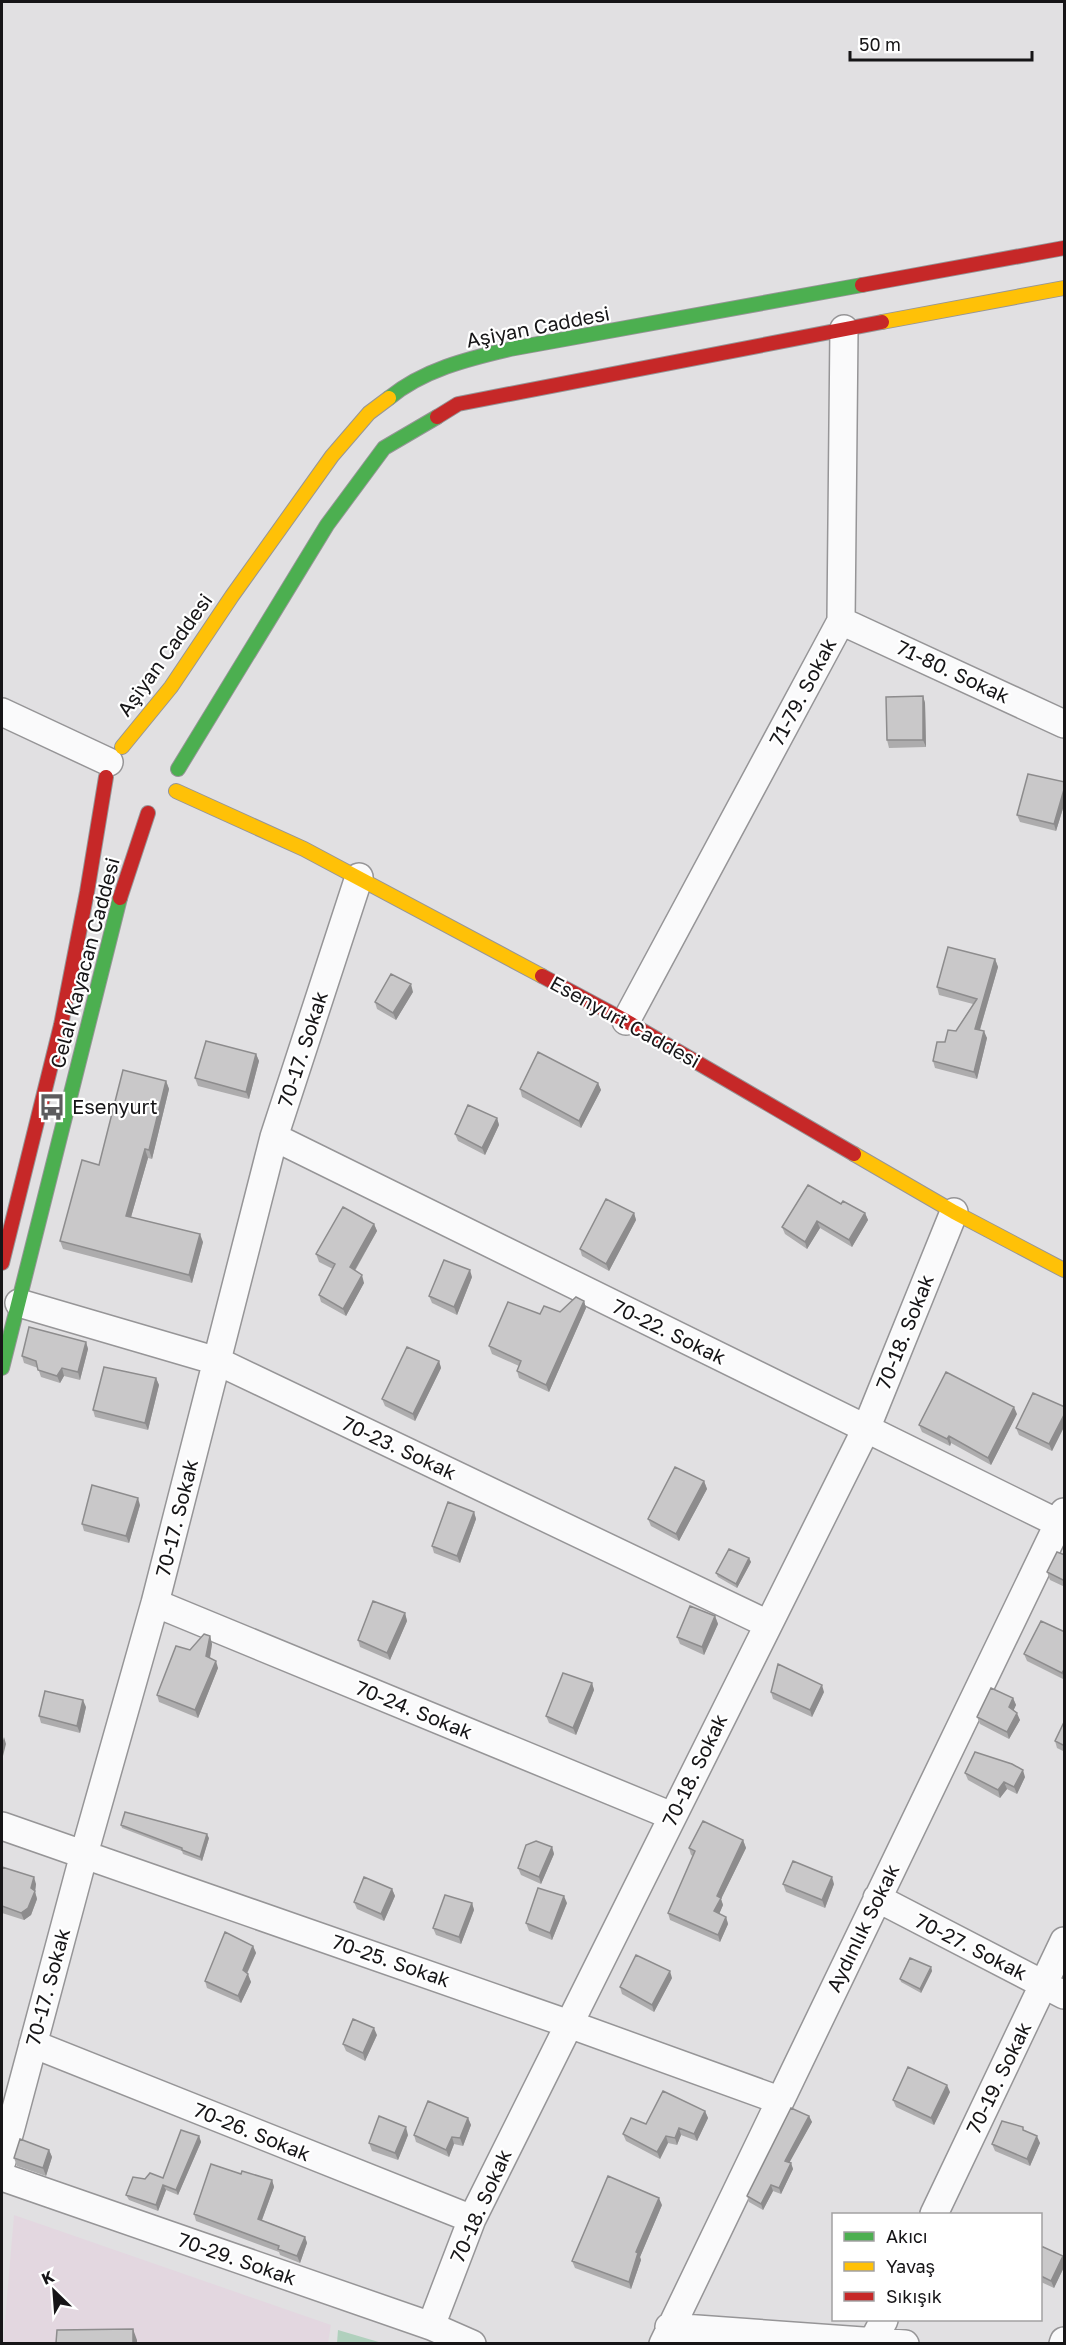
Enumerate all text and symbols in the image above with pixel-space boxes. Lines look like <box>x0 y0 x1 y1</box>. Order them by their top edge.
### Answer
scale bar <box>850 24 1032 62</box>
text: 50 m <box>859 33 901 55</box>
street label: Aşiyan Caddesi <box>464 300 612 352</box>
street label: Aşiyan Caddesi <box>112 588 217 720</box>
street label: 71-79. Sokak <box>764 633 841 750</box>
street label: 71-80. Sokak <box>893 634 1014 708</box>
street label: Celal Kayacan Caddesi <box>44 855 124 1071</box>
street label: Esenyurt Caddesi <box>546 970 705 1072</box>
street label: 70-17. Sokak <box>272 988 332 1110</box>
bus stop icon: Esenyurt <box>37 1092 67 1122</box>
place label: Esenyurt <box>72 1094 158 1118</box>
street label: 70-18. Sokak <box>870 1271 938 1393</box>
street label: 70-22. Sokak <box>609 1293 730 1369</box>
street label: 70-23. Sokak <box>338 1410 460 1484</box>
street label: 70-17. Sokak <box>150 1456 202 1579</box>
street label: 70-24. Sokak <box>352 1675 476 1743</box>
street label: 70-18. Sokak <box>657 1709 732 1830</box>
street label: Aydınlık Sokak <box>821 1860 903 1996</box>
street label: 70-27. Sokak <box>912 1908 1031 1985</box>
street label: 70-17. Sokak <box>20 1925 74 2048</box>
street label: 70-25. Sokak <box>329 1929 454 1991</box>
street label: 70-19. Sokak <box>961 2018 1036 2138</box>
street label: 70-26. Sokak <box>190 2097 314 2165</box>
street label: 70-18. Sokak <box>444 2145 516 2266</box>
legend <box>832 2213 1042 2321</box>
text: Akıcı <box>886 2225 928 2247</box>
street label: 70-29. Sokak <box>175 2227 300 2290</box>
text: Yavaş <box>886 2255 935 2277</box>
north arrow <box>24 2261 84 2321</box>
text: K <box>38 2266 58 2289</box>
text: Sıkışık <box>886 2285 942 2307</box>

